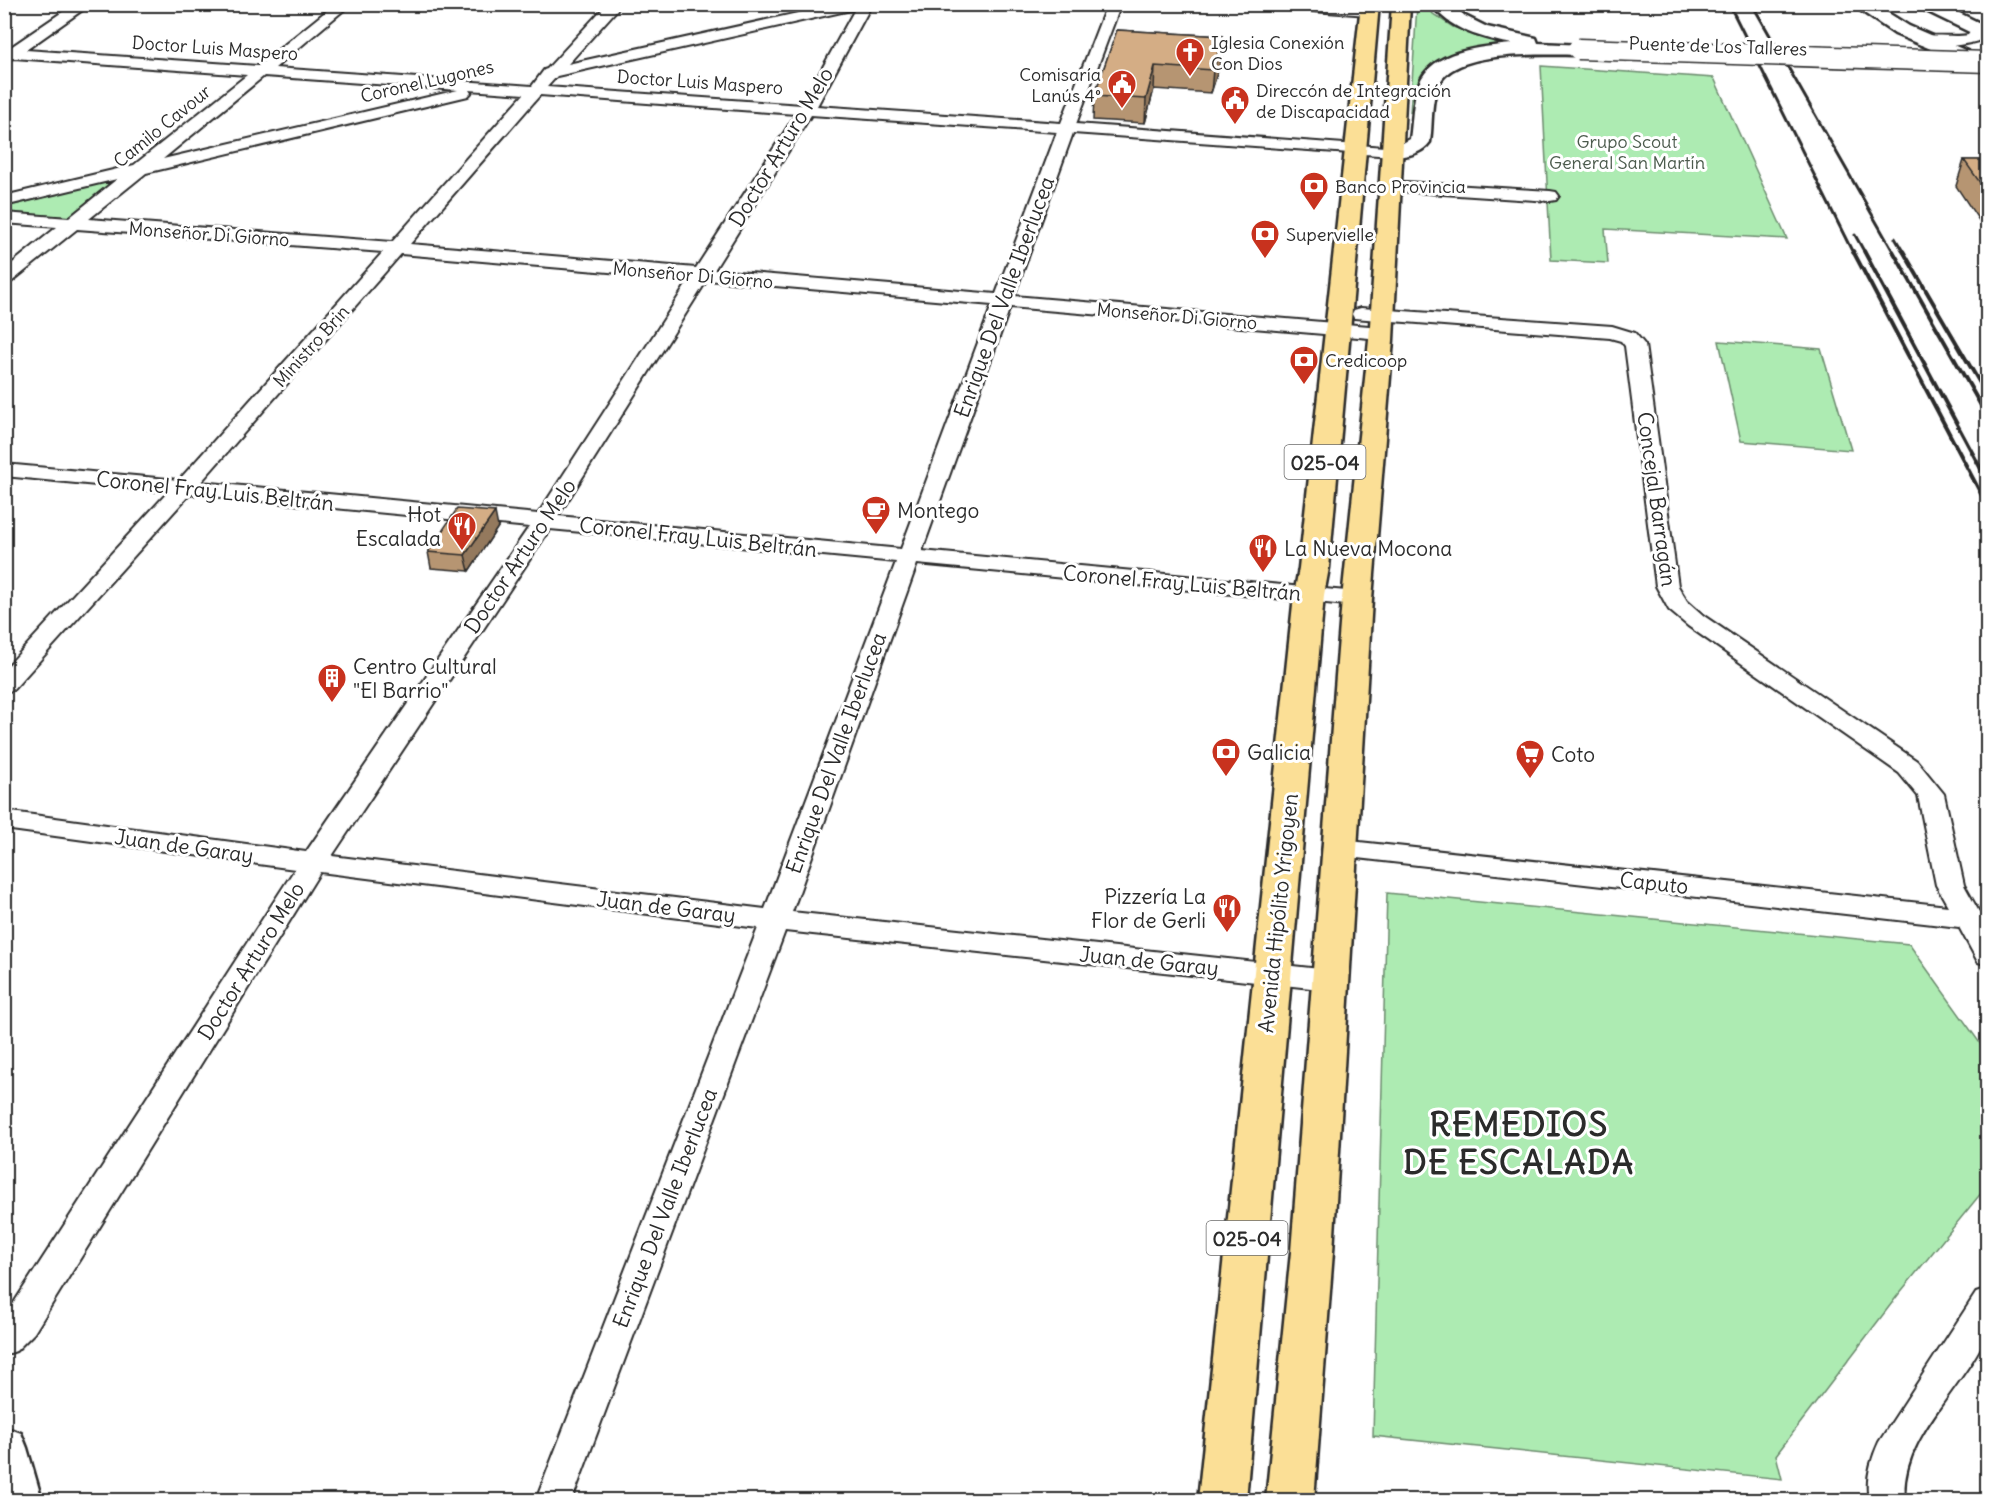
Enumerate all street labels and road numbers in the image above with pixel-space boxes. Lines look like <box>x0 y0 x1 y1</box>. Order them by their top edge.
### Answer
street label: Doctor Luis Maspero <box>131 31 299 65</box>
street label: Puente de Los Talleres <box>1628 31 1808 61</box>
street label: Coronel Lugones <box>358 54 496 108</box>
street label: Doctor Arturo Melo <box>723 62 839 232</box>
street label: Doctor Luis Maspero <box>616 65 784 99</box>
street label: Camilo Cavour <box>109 79 216 172</box>
street label: Enrique Del Valle Iberlucea <box>948 173 1060 421</box>
street label: Monseñor Di Giorno <box>128 217 290 251</box>
street label: Monseñor Di Giorno <box>612 257 774 293</box>
street label: Monseñor Di Giorno <box>1096 298 1258 334</box>
street label: Ministro Brin <box>268 300 354 392</box>
street label: Concejal Barragán <box>1631 410 1683 588</box>
road number: 025-04 <box>1284 445 1366 479</box>
street label: Coronel Fray Luis Beltrán <box>95 465 335 517</box>
street label: Doctor Arturo Melo <box>458 473 582 639</box>
street label: Coronel Fray Luis Beltrán <box>578 511 818 563</box>
street label: Coronel Fray Luis Beltrán <box>1062 559 1302 607</box>
street label: Enrique Del Valle Iberlucea <box>780 629 892 877</box>
street label: Avenida Hipólito Yrigoyen <box>1252 792 1304 1034</box>
street label: Juan de Garay <box>113 823 255 869</box>
street label: Caputo <box>1618 866 1690 900</box>
street label: Doctor Arturo Melo <box>192 877 310 1045</box>
street label: Juan de Garay <box>595 885 737 929</box>
street label: Juan de Garay <box>1078 940 1220 982</box>
street label: Enrique Del Valle Iberlucea <box>607 1084 723 1332</box>
road number: 025-04 <box>1206 1221 1288 1255</box>

